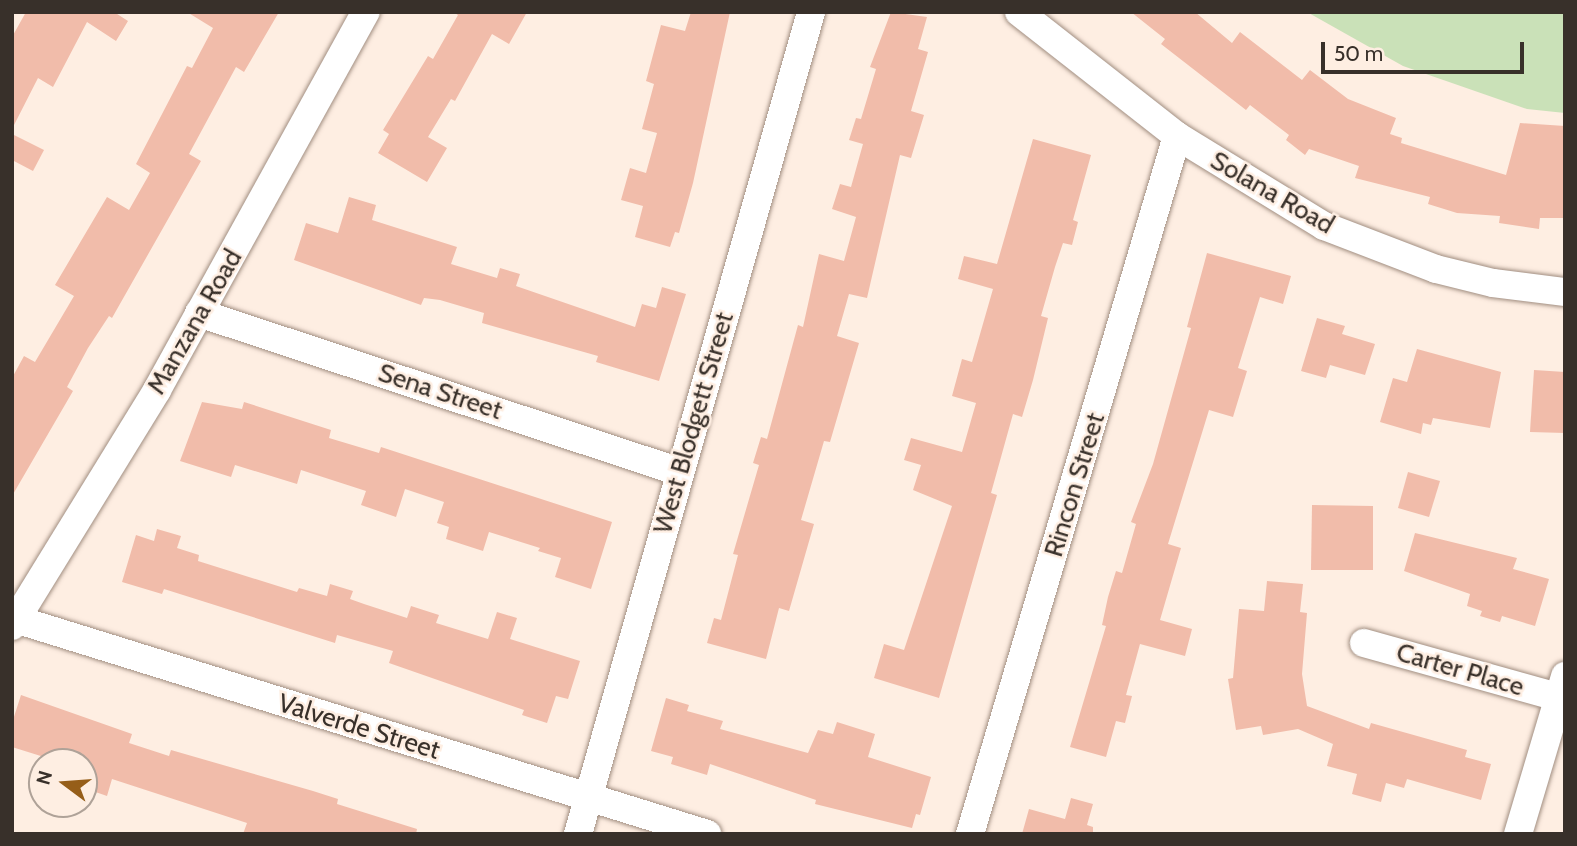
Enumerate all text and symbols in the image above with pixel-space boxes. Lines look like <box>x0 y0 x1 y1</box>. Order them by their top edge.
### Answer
scale bar <box>1325 28 1528 72</box>
text: 50 m <box>1334 41 1383 66</box>
street label: Solana Road <box>1205 145 1339 241</box>
street label: Manzana Road <box>141 244 249 400</box>
street label: West Blodgett Street <box>647 309 741 537</box>
street label: Sena Street <box>374 357 506 427</box>
street label: Rincon Street <box>1038 409 1112 561</box>
street label: Carter Place <box>1393 637 1527 703</box>
street label: Valverde Street <box>274 688 444 766</box>
north arrow <box>28 748 98 818</box>
text: N <box>31 768 57 787</box>

